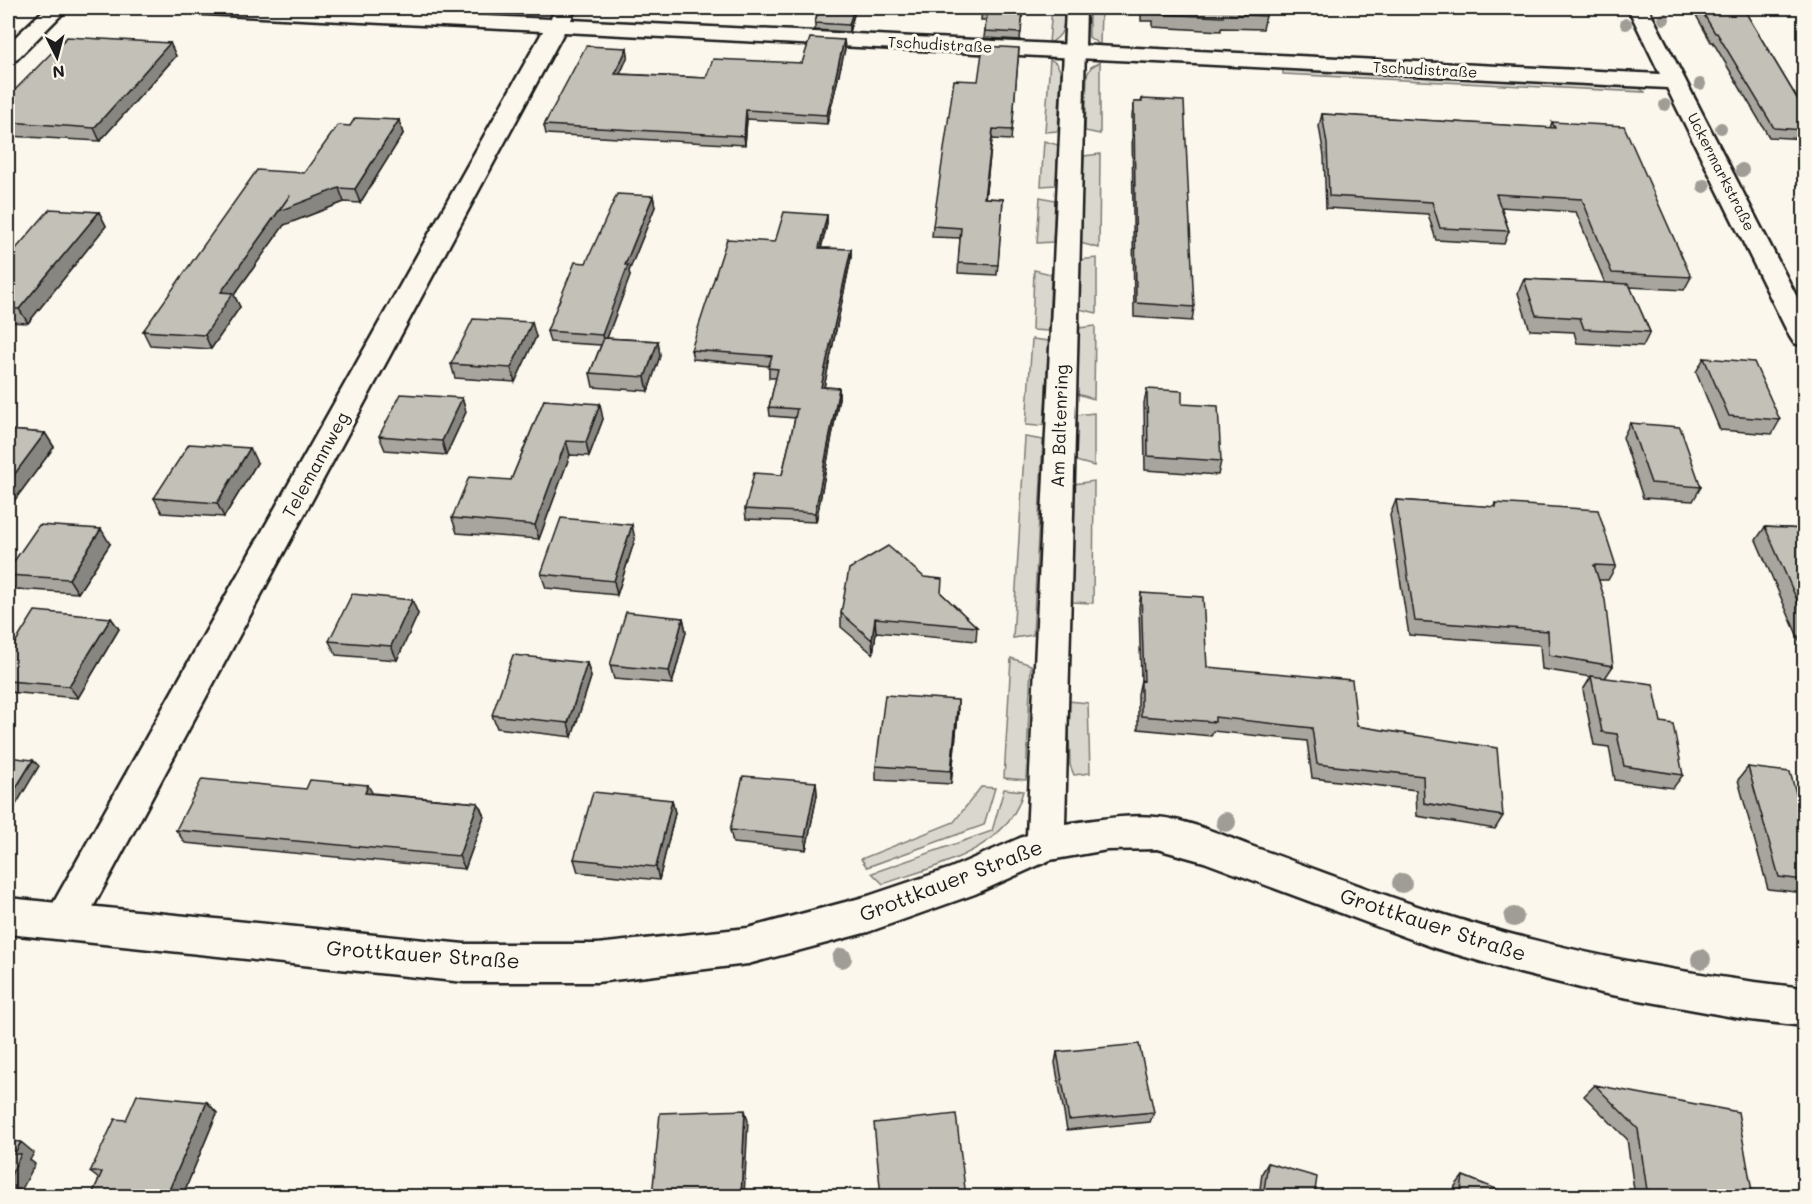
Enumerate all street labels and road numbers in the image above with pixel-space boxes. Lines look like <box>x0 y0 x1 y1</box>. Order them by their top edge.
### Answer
street label: Tschudistraße <box>887 31 993 57</box>
street label: Tschudistraße <box>1372 56 1478 82</box>
street label: Uckermarkstraße <box>1683 109 1760 234</box>
street label: Am Baltenring <box>1045 364 1073 488</box>
street label: Telemannweg <box>276 407 354 522</box>
street label: Grottkauer Straße <box>855 832 1046 927</box>
street label: Grottkauer Straße <box>1337 881 1530 966</box>
street label: Grottkauer Straße <box>325 933 521 974</box>

